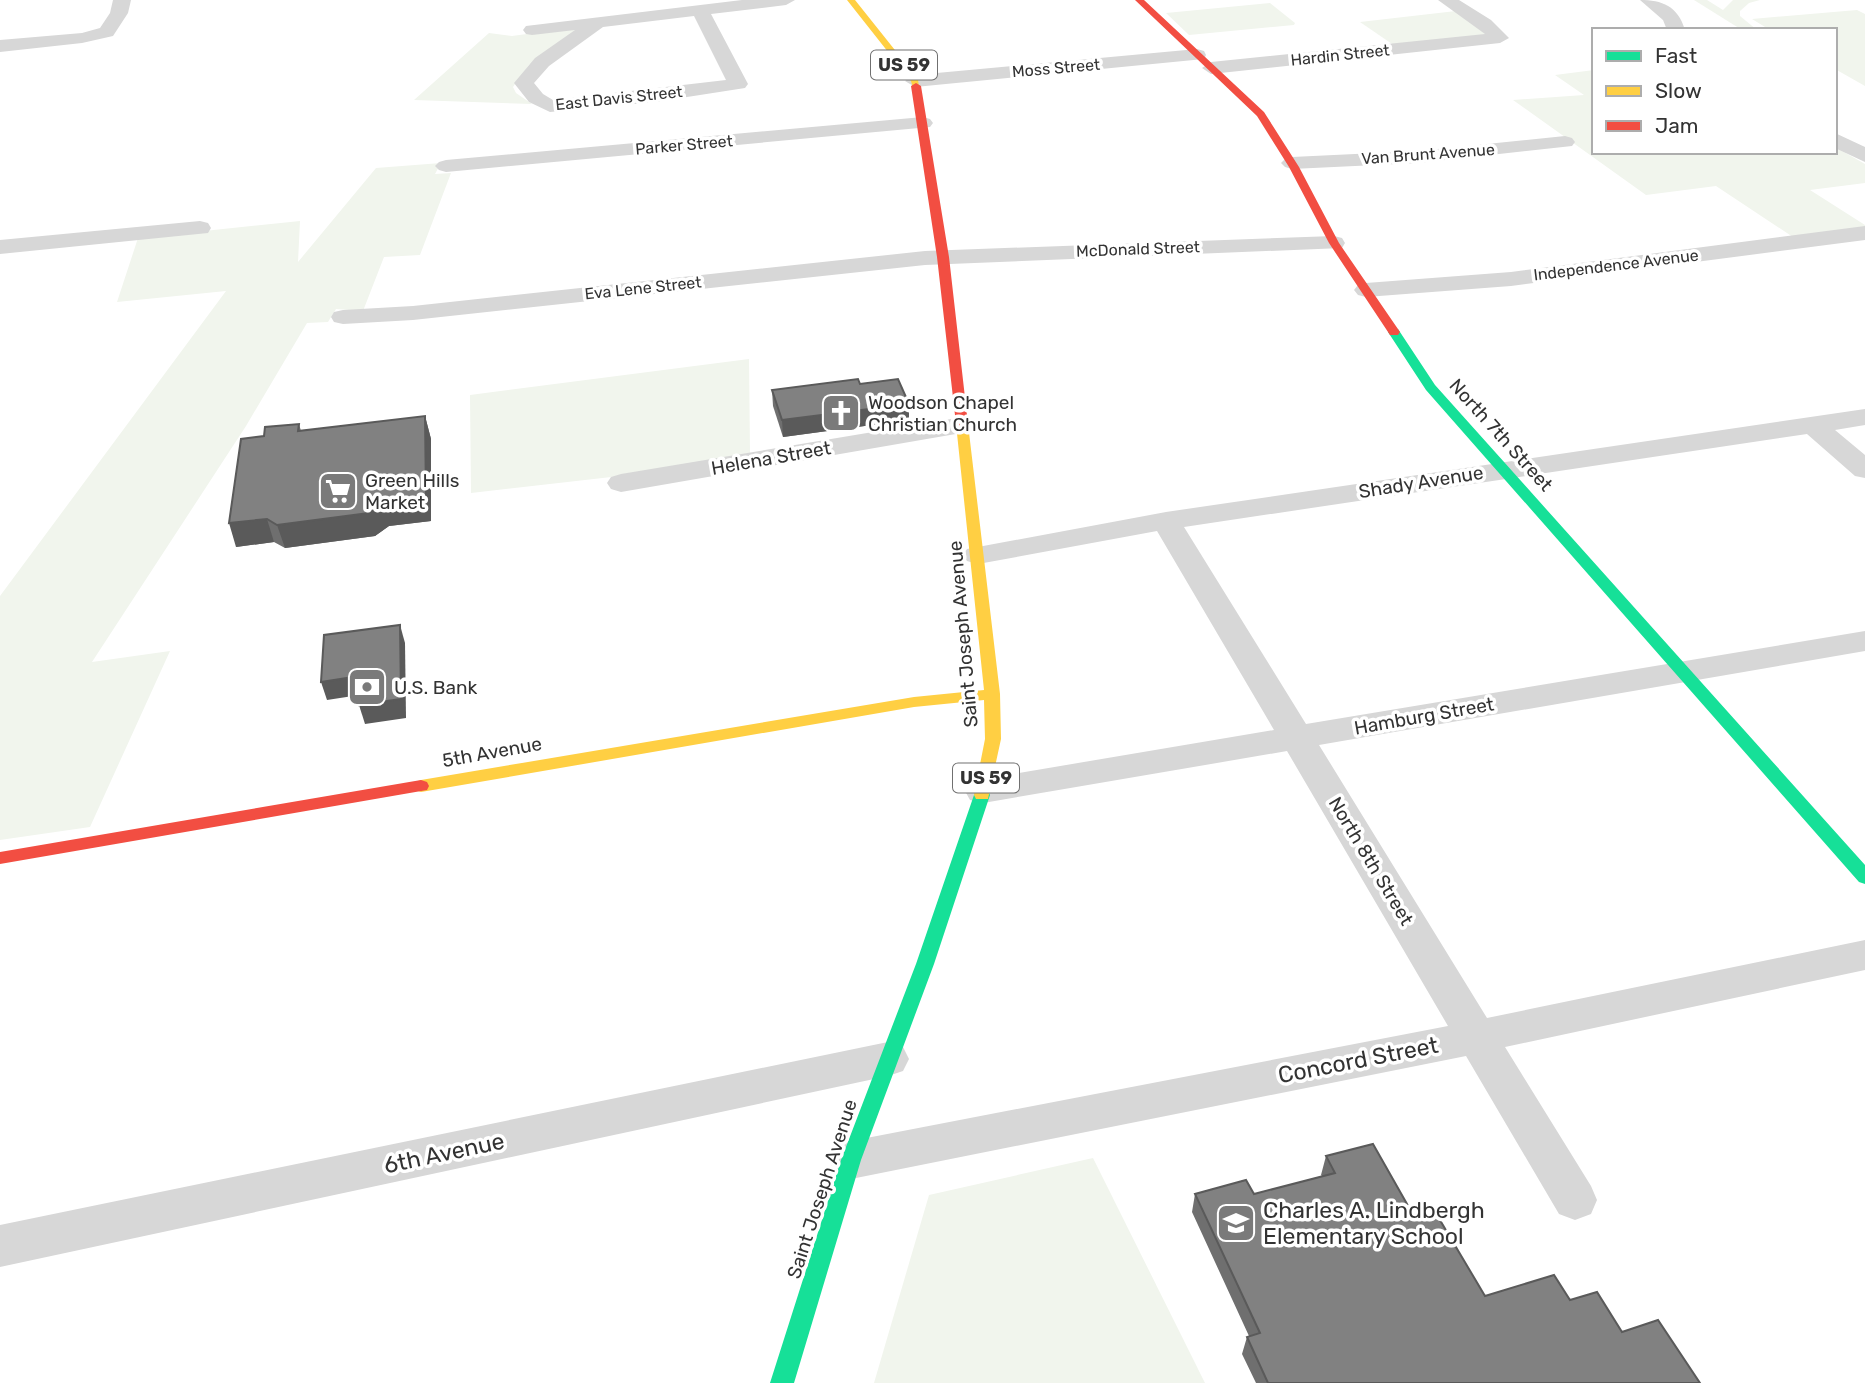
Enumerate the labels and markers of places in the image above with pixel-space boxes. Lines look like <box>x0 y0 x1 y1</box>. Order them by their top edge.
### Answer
place label: Woodson Chapel Christian Church <box>868 391 1017 436</box>
church icon: Woodson Chapel Christian Church <box>820 392 862 434</box>
place label: Green Hills Market <box>365 469 460 514</box>
supermarket icon: Green Hills Market <box>317 470 359 512</box>
bank icon: U.S. Bank <box>346 666 388 708</box>
place label: U.S. Bank <box>394 676 478 699</box>
place label: Charles A. Lindbergh Elementary School <box>1263 1196 1485 1250</box>
school or university icon: Charles A. Lindbergh Elementary School <box>1215 1202 1257 1244</box>

